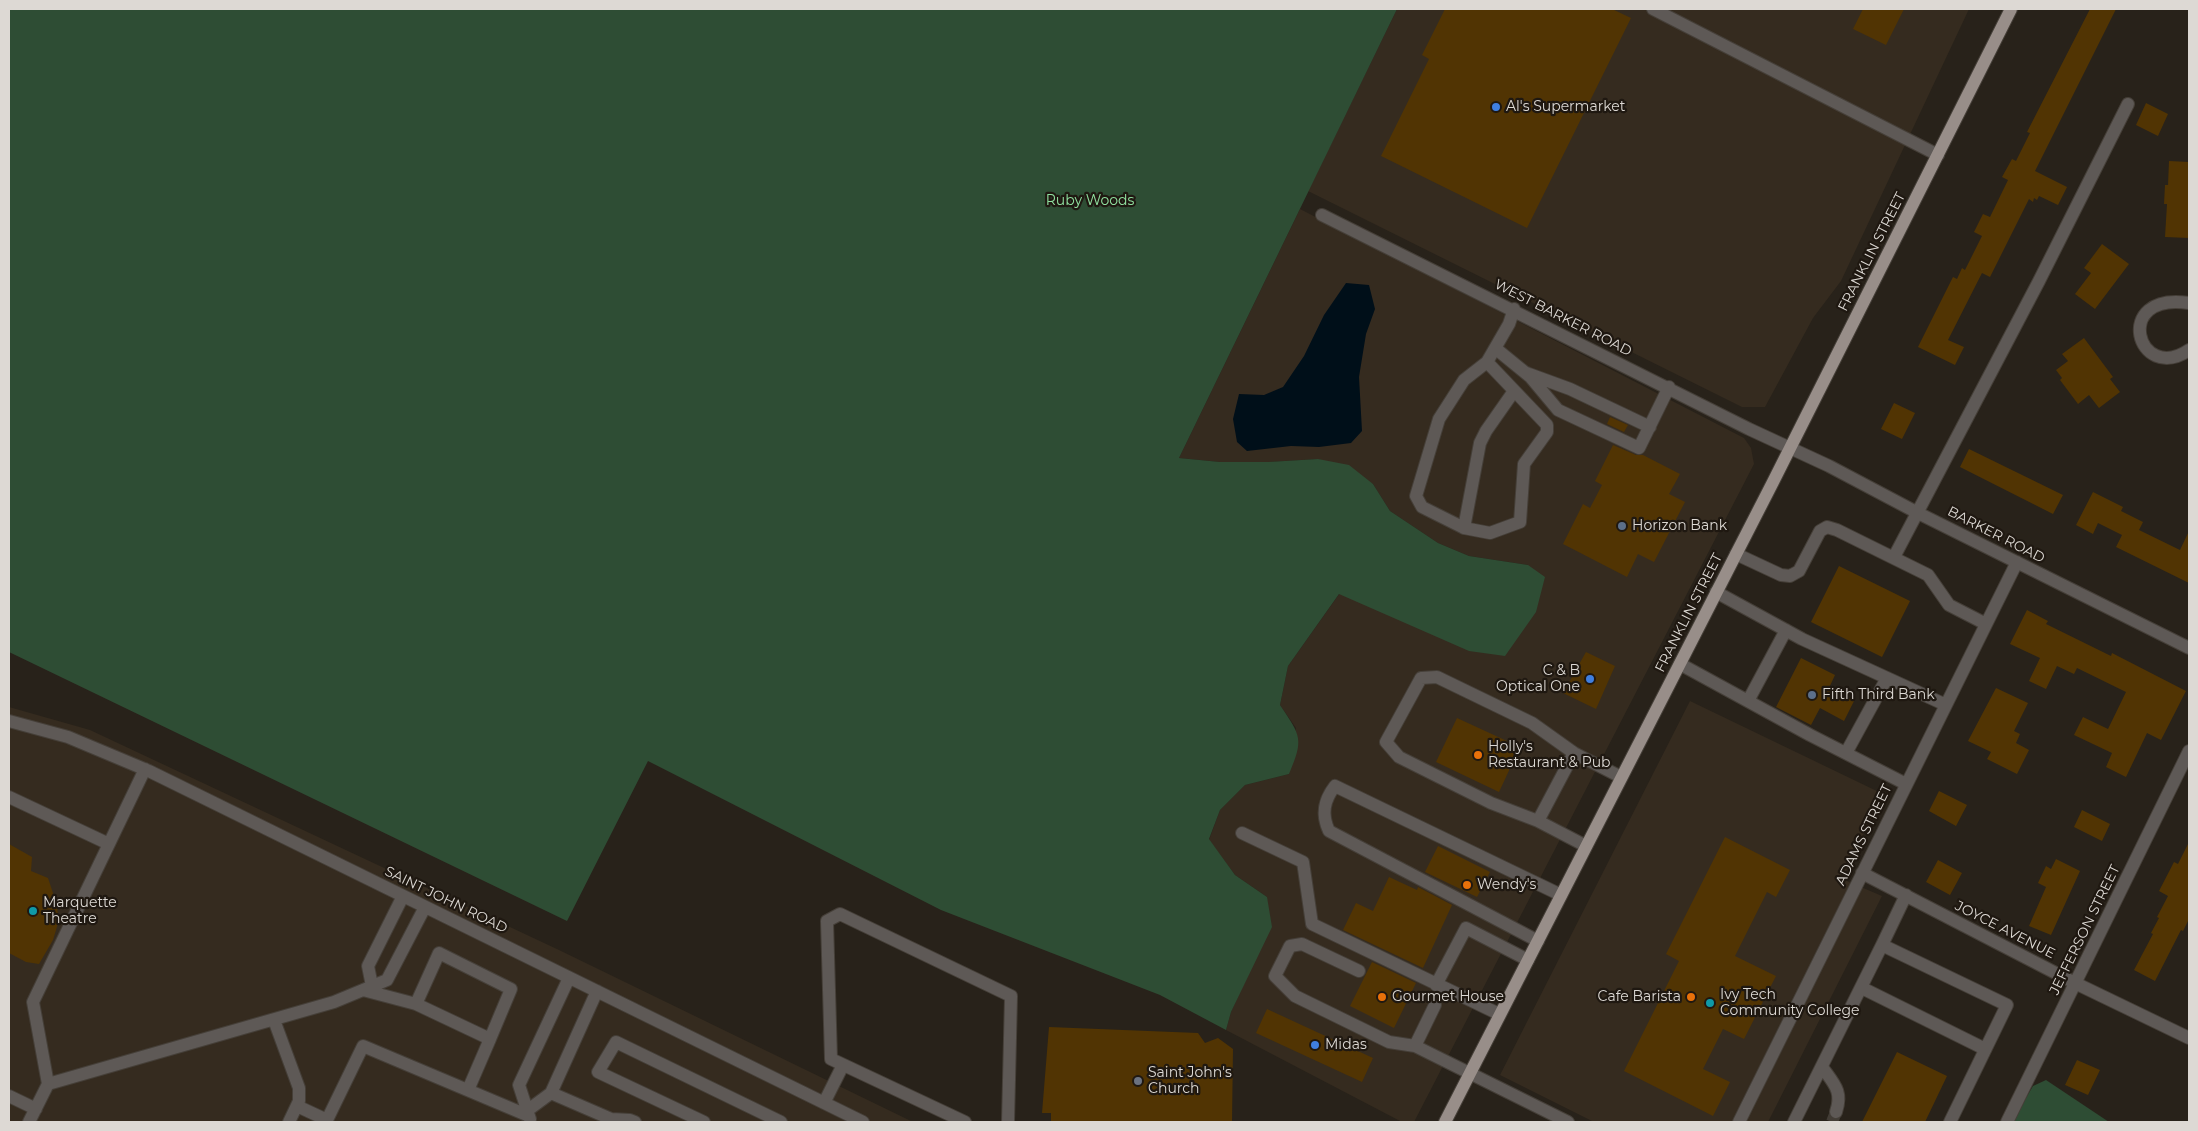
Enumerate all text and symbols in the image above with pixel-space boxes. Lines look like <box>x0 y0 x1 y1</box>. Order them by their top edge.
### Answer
place label: Al's Supermarket <box>1506 99 1625 115</box>
marker: Al's Supermarket <box>1490 101 1502 113</box>
street label: FRANKLIN STREET <box>1835 190 1909 314</box>
park label: Ruby Woods <box>1046 193 1134 209</box>
street label: WEST BARKER ROAD <box>1491 276 1635 360</box>
street label: BARKER ROAD <box>1944 503 2048 567</box>
place label: Horizon Bank <box>1632 518 1727 534</box>
marker: Horizon Bank <box>1616 520 1628 532</box>
street label: FRANKLIN STREET <box>1652 551 1726 675</box>
place label: C & B Optical One <box>1496 663 1580 696</box>
marker: C & B Optical One <box>1584 673 1596 685</box>
place label: Fifth Third Bank <box>1822 687 1935 703</box>
marker: Fifth Third Bank <box>1806 689 1818 701</box>
place label: Holly's Restaurant & Pub <box>1488 739 1611 772</box>
marker: Holly's Restaurant & Pub <box>1472 749 1484 761</box>
street label: ADAMS STREET <box>1832 782 1896 888</box>
street label: JEFFERSON STREET <box>2046 862 2124 998</box>
street label: SAINT JOHN ROAD <box>382 863 510 937</box>
place label: Wendy's <box>1477 877 1536 893</box>
marker: Wendy's <box>1461 879 1473 891</box>
place label: Marquette Theatre <box>43 895 117 928</box>
street label: JOYCE AVENUE <box>1952 898 2058 962</box>
marker: Marquette Theatre <box>27 905 39 917</box>
place label: Ivy Tech Community College <box>1720 987 1859 1020</box>
place label: Gourmet House <box>1392 989 1504 1005</box>
place label: Cafe Barista <box>1598 989 1681 1005</box>
marker: Gourmet House <box>1376 991 1388 1003</box>
marker: Cafe Barista <box>1685 991 1697 1003</box>
marker: Ivy Tech Community College <box>1704 997 1716 1009</box>
place label: Midas <box>1325 1037 1367 1053</box>
marker: Midas <box>1309 1039 1321 1051</box>
place label: Saint John's Church <box>1148 1065 1232 1098</box>
marker: Saint John's Church <box>1132 1075 1144 1087</box>

